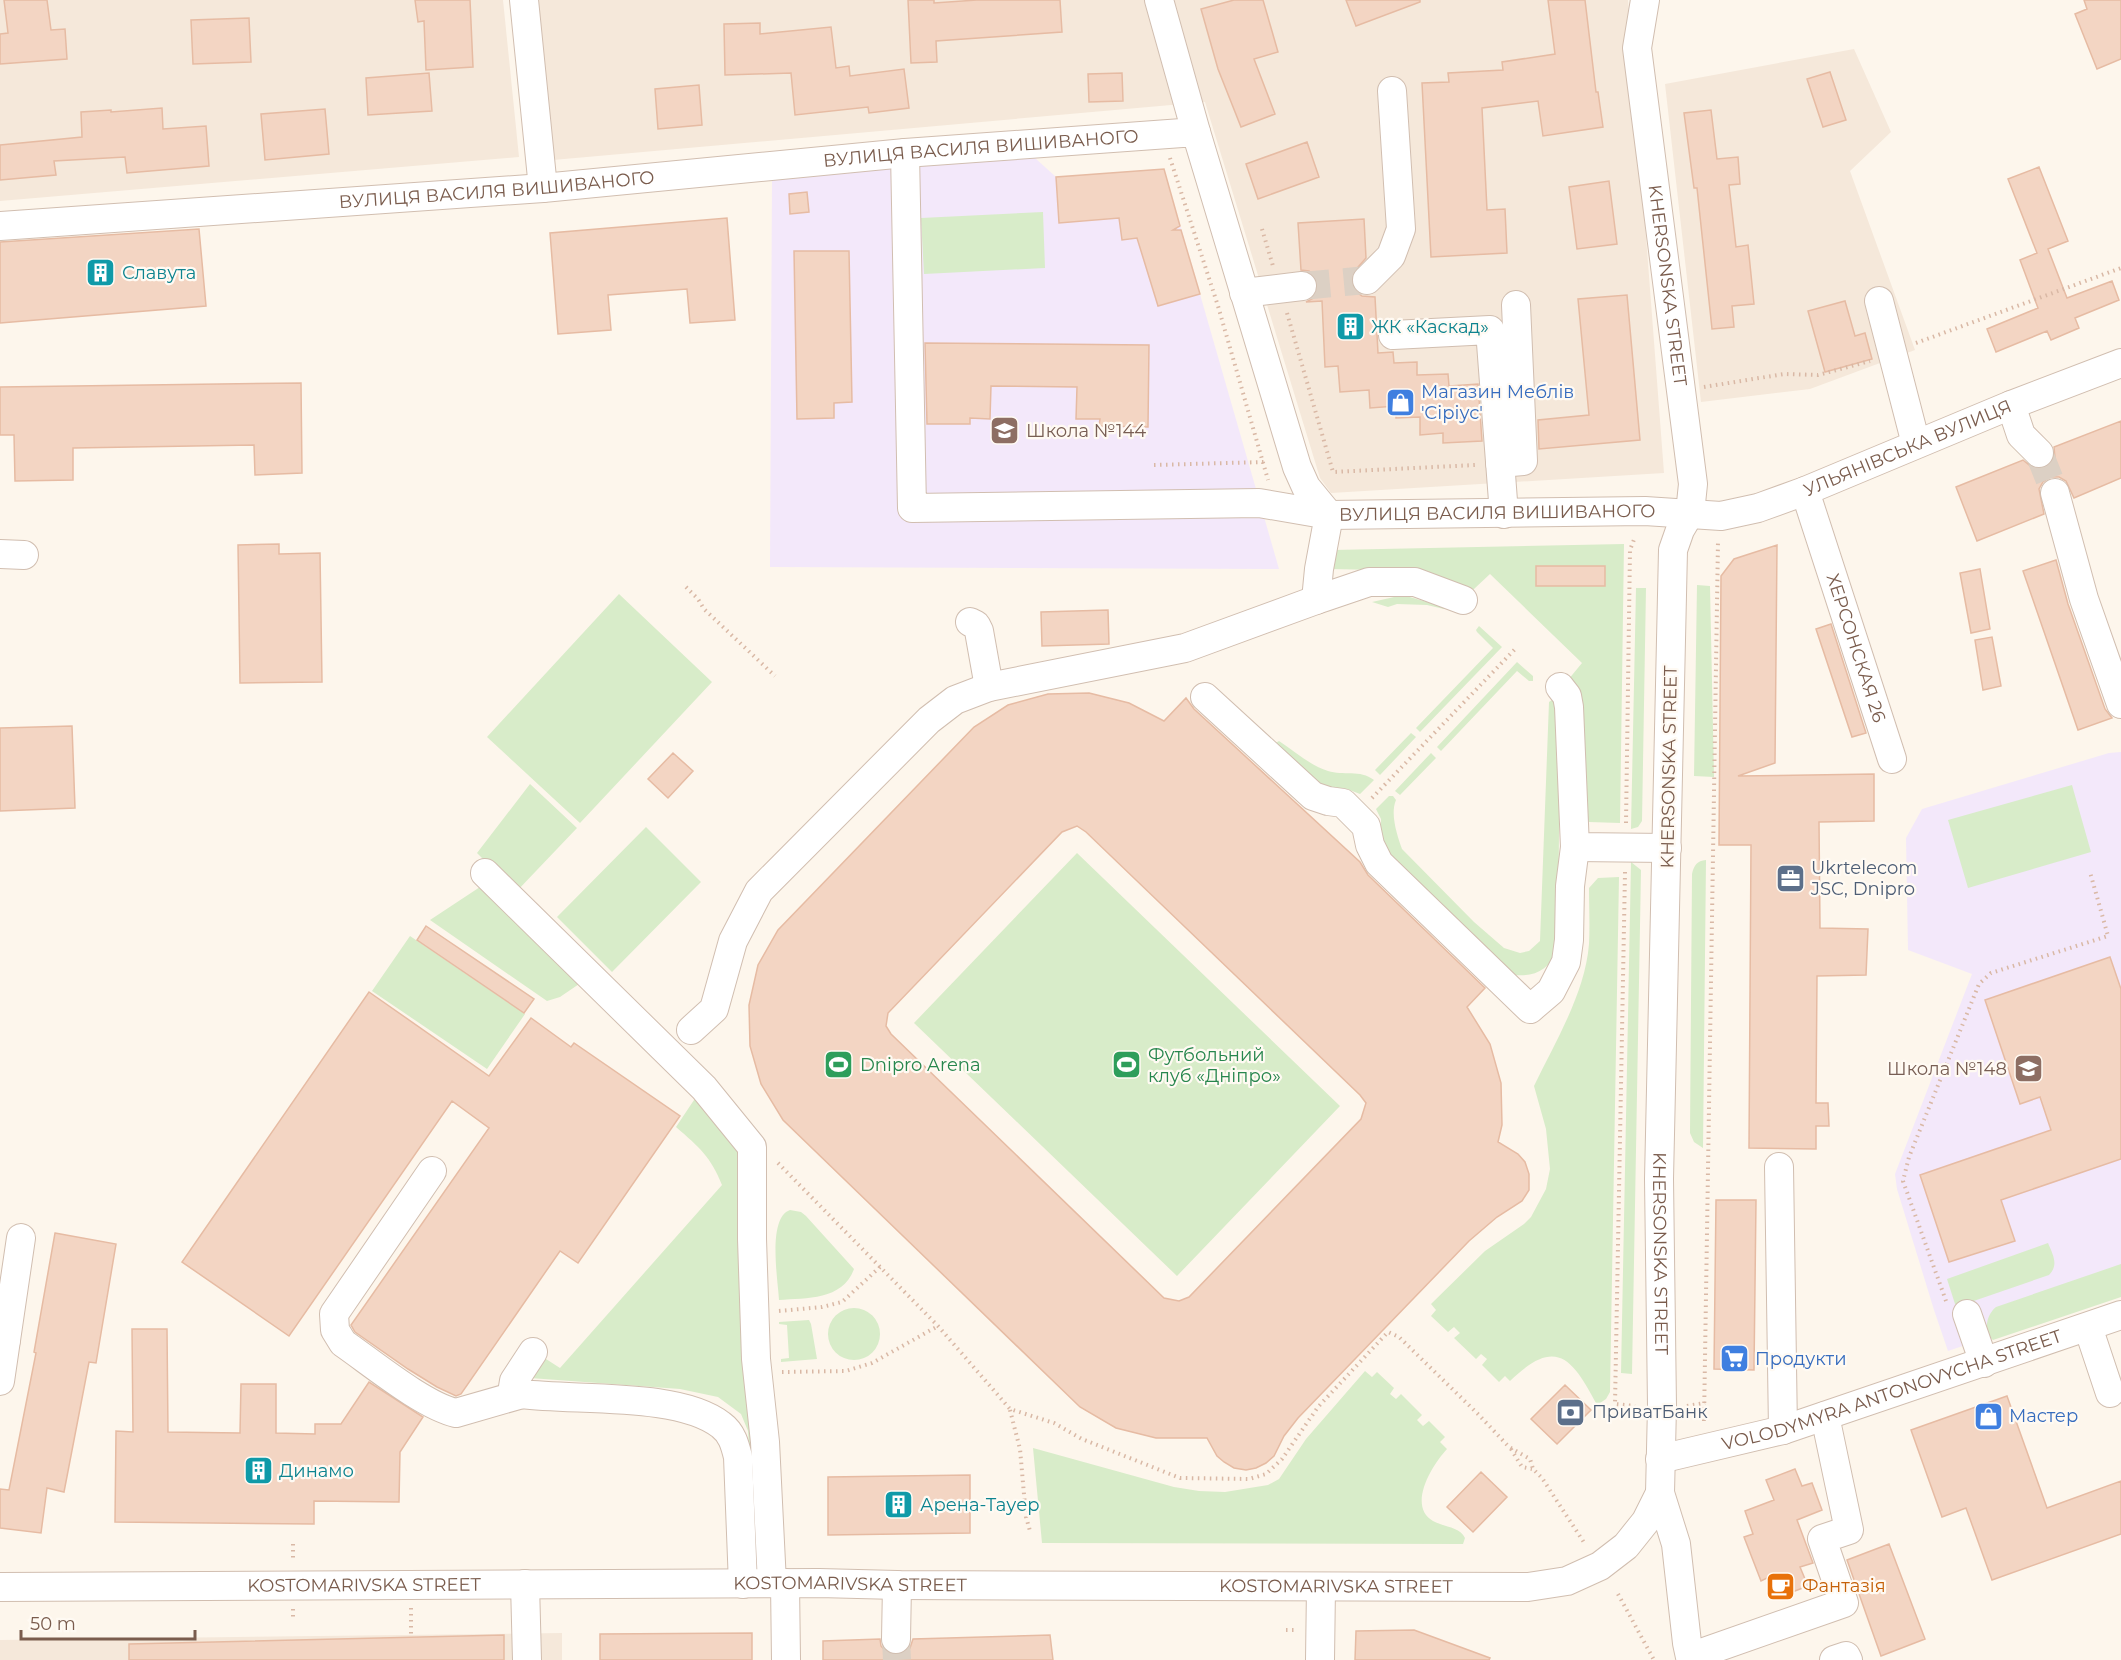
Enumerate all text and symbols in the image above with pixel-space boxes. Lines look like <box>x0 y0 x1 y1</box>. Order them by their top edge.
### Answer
street label: ВУЛИЦЯ ВАСИЛЯ ВИШИВАНОГО <box>822 125 1139 172</box>
street label: ВУЛИЦЯ ВАСИЛЯ ВИШИВАНОГО <box>338 166 655 213</box>
street label: KHERSONSKA STREET <box>1644 183 1691 388</box>
building icon: Славута <box>85 257 117 289</box>
place label: Славута <box>122 262 196 284</box>
building icon: ЖК «Каскад» <box>1334 311 1366 343</box>
place label: ЖК «Каскад» <box>1371 316 1489 338</box>
place label: Магазин Меблів 'Сіріус' <box>1421 381 1574 424</box>
shop icon: Магазин Меблів 'Сіріус' <box>1384 386 1416 418</box>
street label: УЛЬЯНІВСЬКА ВУЛИЦЯ <box>1800 395 2015 501</box>
school or university icon: Школа №144 <box>989 415 1021 447</box>
place label: Школа №144 <box>1026 420 1146 442</box>
street label: ВУЛИЦЯ ВАСИЛЯ ВИШИВАНОГО <box>1339 500 1656 526</box>
street label: ХЕРСОНСКАЯ 26 <box>1822 571 1890 725</box>
street label: KHERSONSKA STREET <box>1656 665 1682 869</box>
place label: Ukrtelecom JSC, Dnipro <box>1810 857 1917 900</box>
office icon: Ukrtelecom JSC, Dnipro <box>1774 862 1806 894</box>
place label: Футбольний клуб «Дніпро» <box>1148 1044 1281 1087</box>
sports icon: Dnipro Arena <box>823 1049 855 1081</box>
sports icon: Футбольний клуб «Дніпро» <box>1111 1049 1143 1081</box>
school or university icon: Школа №148 <box>2012 1053 2044 1085</box>
place label: Dnipro Arena <box>860 1054 981 1076</box>
place label: Школа №148 <box>1887 1058 2007 1080</box>
street label: KHERSONSKA STREET <box>1648 1152 1672 1356</box>
street label: VOLODYMYRA ANTONOVYCHA STREET <box>1720 1325 2065 1455</box>
supermarket icon: Продукти <box>1718 1343 1750 1375</box>
place label: Продукти <box>1755 1348 1847 1370</box>
bank icon: ПриватБанк <box>1555 1396 1587 1428</box>
shop icon: Мастер <box>1972 1400 2004 1432</box>
place label: ПриватБанк <box>1592 1401 1708 1423</box>
place label: Мастер <box>2009 1405 2078 1427</box>
building icon: Динамо <box>242 1455 274 1487</box>
place label: Динамо <box>279 1460 354 1482</box>
building icon: Арена-Тауер <box>883 1489 915 1521</box>
place label: Арена-Тауер <box>920 1494 1040 1516</box>
cafe icon: Фантазія <box>1765 1570 1797 1602</box>
street label: KOSTOMARIVSKA STREET <box>733 1572 967 1596</box>
street label: KOSTOMARIVSKA STREET <box>247 1574 482 1597</box>
street label: KOSTOMARIVSKA STREET <box>1219 1575 1453 1598</box>
place label: Фантазія <box>1802 1575 1886 1597</box>
scale bar <box>21 1603 195 1641</box>
text: 50 m <box>30 1613 76 1635</box>

